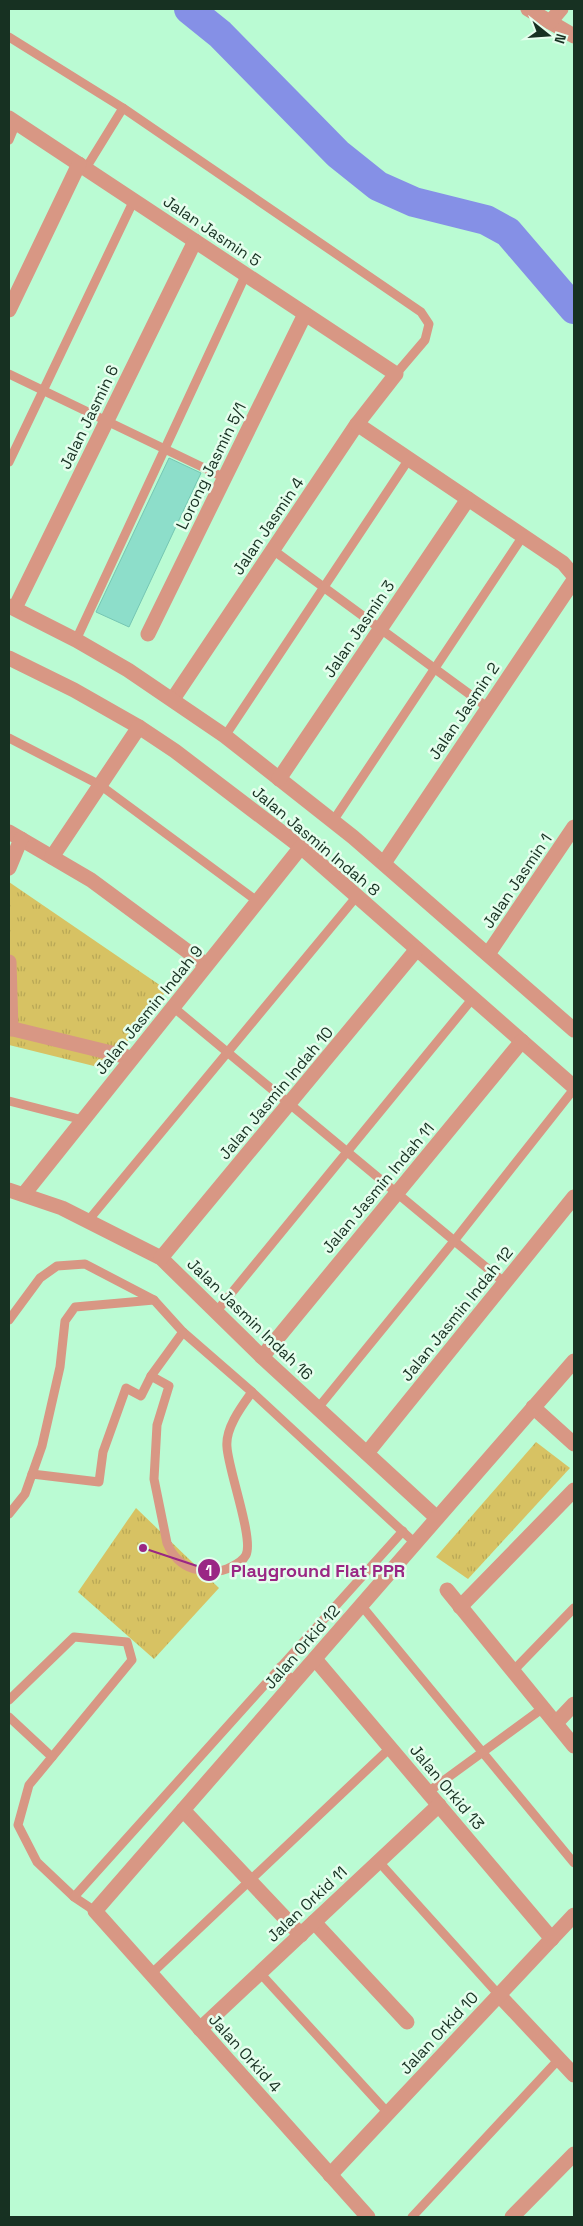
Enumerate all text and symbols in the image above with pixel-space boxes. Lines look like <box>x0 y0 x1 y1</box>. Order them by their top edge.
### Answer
north arrow <box>523 10 573 60</box>
text: N <box>550 32 570 46</box>
street label: Jalan Jasmin 5 <box>159 191 265 271</box>
street label: Jalan Jasmin 6 <box>55 361 123 473</box>
street label: Lorong Jasmin 5/1 <box>171 399 251 533</box>
street label: Jalan Jasmin 4 <box>228 473 308 579</box>
street label: Jalan Jasmin 3 <box>319 576 399 682</box>
street label: Jalan Jasmin 2 <box>424 658 504 764</box>
street label: Jalan Jasmin Indah 8 <box>248 781 384 901</box>
street label: Jalan Jasmin 1 <box>477 829 557 933</box>
street label: Jalan Jasmin Indah 9 <box>90 941 208 1079</box>
street label: Jalan Jasmin Indah 10 <box>214 1022 338 1164</box>
street label: Jalan Jasmin Indah 11 <box>317 1118 439 1258</box>
street label: Jalan Jasmin Indah 12 <box>396 1242 518 1386</box>
street label: Jalan Jasmin Indah 16 <box>183 1253 317 1385</box>
callout: Playground Flat PPR <box>196 1554 416 1587</box>
text: Playground Flat PPR <box>231 1559 405 1582</box>
text: 1 <box>206 1561 212 1580</box>
street label: Jalan Orkid 12 <box>260 1600 344 1694</box>
street label: Jalan Orkid 13 <box>405 1740 489 1834</box>
street label: Jalan Orkid 11 <box>262 1861 352 1947</box>
street label: Jalan Orkid 10 <box>395 1987 483 2079</box>
street label: Jalan Orkid 4 <box>204 2009 286 2097</box>

